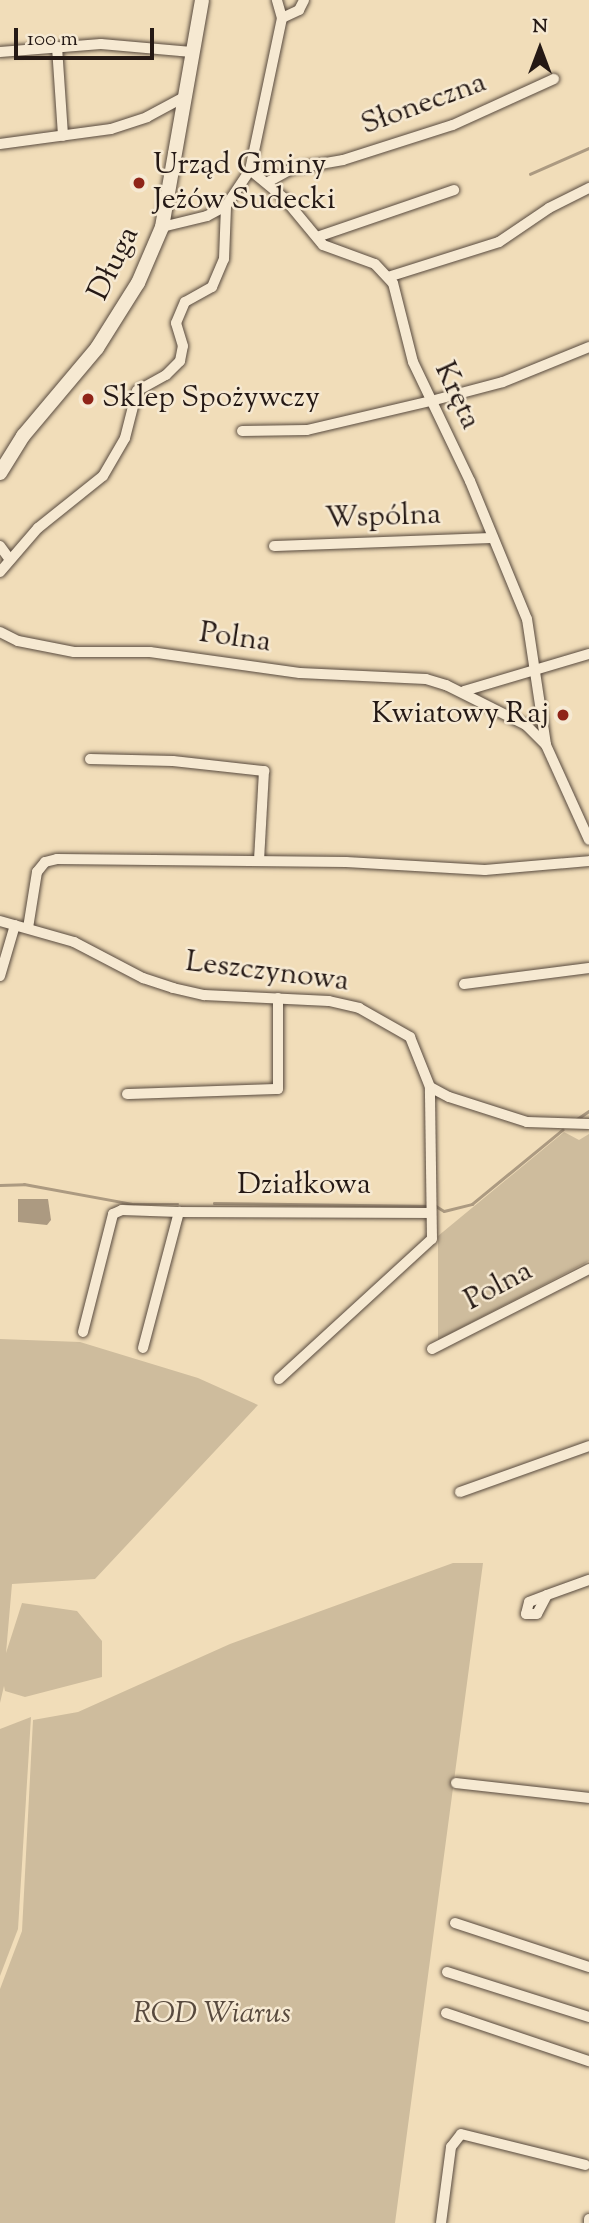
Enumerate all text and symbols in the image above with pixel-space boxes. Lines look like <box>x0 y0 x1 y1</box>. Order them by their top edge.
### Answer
scale bar <box>18 14 158 58</box>
north arrow <box>505 14 575 84</box>
text: N <box>532 14 548 41</box>
text: 100 m <box>27 25 78 55</box>
street label: Słoneczna <box>357 66 491 144</box>
place label: Urząd Gminy Jeżów Sudecki <box>153 148 335 218</box>
marker: Urząd Gminy Jeżów Sudecki <box>131 175 147 191</box>
street label: Długa <box>82 221 148 307</box>
street label: Kręta <box>425 357 487 435</box>
place label: Sklep Spożywczy <box>102 381 320 417</box>
marker: Sklep Spożywczy <box>80 391 96 407</box>
street label: Wspólna <box>324 498 442 538</box>
street label: Polna <box>197 616 273 662</box>
place label: Kwiatowy Raj <box>371 697 549 733</box>
marker: Kwiatowy Raj <box>555 707 571 723</box>
street label: Leszczynowa <box>183 945 351 1001</box>
street label: Działkowa <box>237 1168 371 1204</box>
street label: Polna <box>459 1254 539 1320</box>
park label: ROD Wiarus <box>133 1997 291 2033</box>

